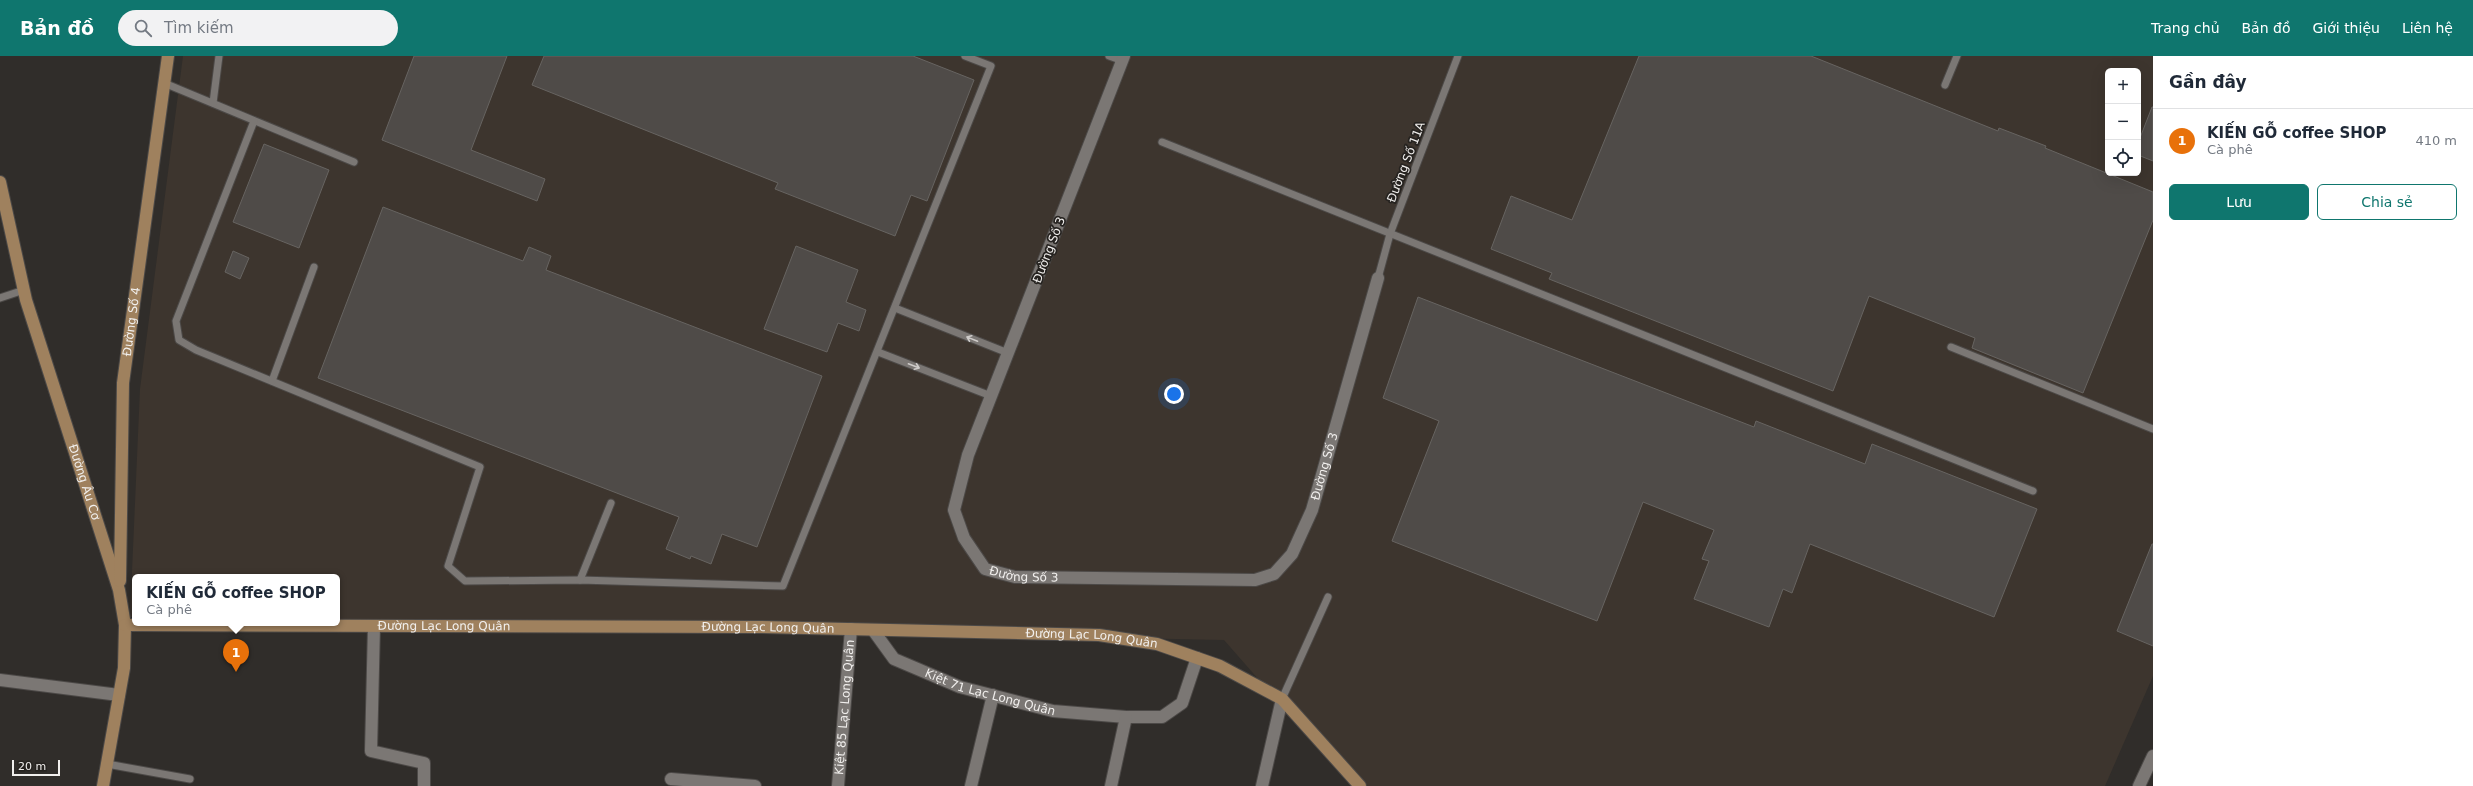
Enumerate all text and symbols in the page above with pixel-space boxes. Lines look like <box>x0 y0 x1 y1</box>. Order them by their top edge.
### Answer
search box <box>118 10 398 46</box>
text: Bản đồ <box>20 17 94 39</box>
icon: search <box>132 17 154 39</box>
text: Tìm kiếm <box>164 19 234 37</box>
text: Trang chủ <box>2151 20 2220 36</box>
text: Bản đồ <box>2242 20 2290 36</box>
text: Giới thiệu <box>2312 20 2380 36</box>
text: Liên hệ <box>2402 20 2453 36</box>
map controls <box>2105 68 2141 176</box>
button: + <box>2105 68 2141 104</box>
text: Gần đây <box>2169 72 2247 92</box>
button: − <box>2105 104 2141 140</box>
street label: Đường Số 11A <box>1384 119 1428 204</box>
text: KIẾN GỖ coffee SHOP <box>2207 124 2387 142</box>
text: 1 <box>2177 133 2187 148</box>
text: 410 m <box>2415 133 2457 148</box>
button: locate <box>2105 140 2141 176</box>
text: Cà phê <box>2207 142 2253 157</box>
button: Lưu <box>2169 184 2309 220</box>
button: Chia sẻ <box>2317 184 2457 220</box>
street label: Đường Số 3 <box>1030 215 1068 285</box>
street label: Đường Số 4 <box>120 286 143 357</box>
one-way arrow <box>967 334 979 342</box>
one-way arrow <box>907 363 919 371</box>
your location <box>1164 384 1184 404</box>
street label: Đường Số 3 <box>1308 431 1341 502</box>
street label: Đường Âu Cơ <box>66 442 103 522</box>
street label: Đường Số 3 <box>988 563 1059 585</box>
popup <box>132 574 340 626</box>
text: KIẾN GỖ coffee SHOP <box>146 584 326 602</box>
text: Cà phê <box>146 602 192 617</box>
street label: Đường Lạc Long Quân <box>378 619 510 633</box>
street label: Đường Lạc Long Quân <box>702 620 835 636</box>
street label: Đường Lạc Long Quân <box>1025 626 1159 651</box>
pin: 1 <box>223 639 249 672</box>
street label: Kiệt 85 Lạc Long Quân <box>832 639 857 775</box>
street label: Kiệt 71 Lạc Long Quân <box>923 666 1057 718</box>
scale bar <box>12 758 60 777</box>
text: 20 m <box>18 760 46 773</box>

